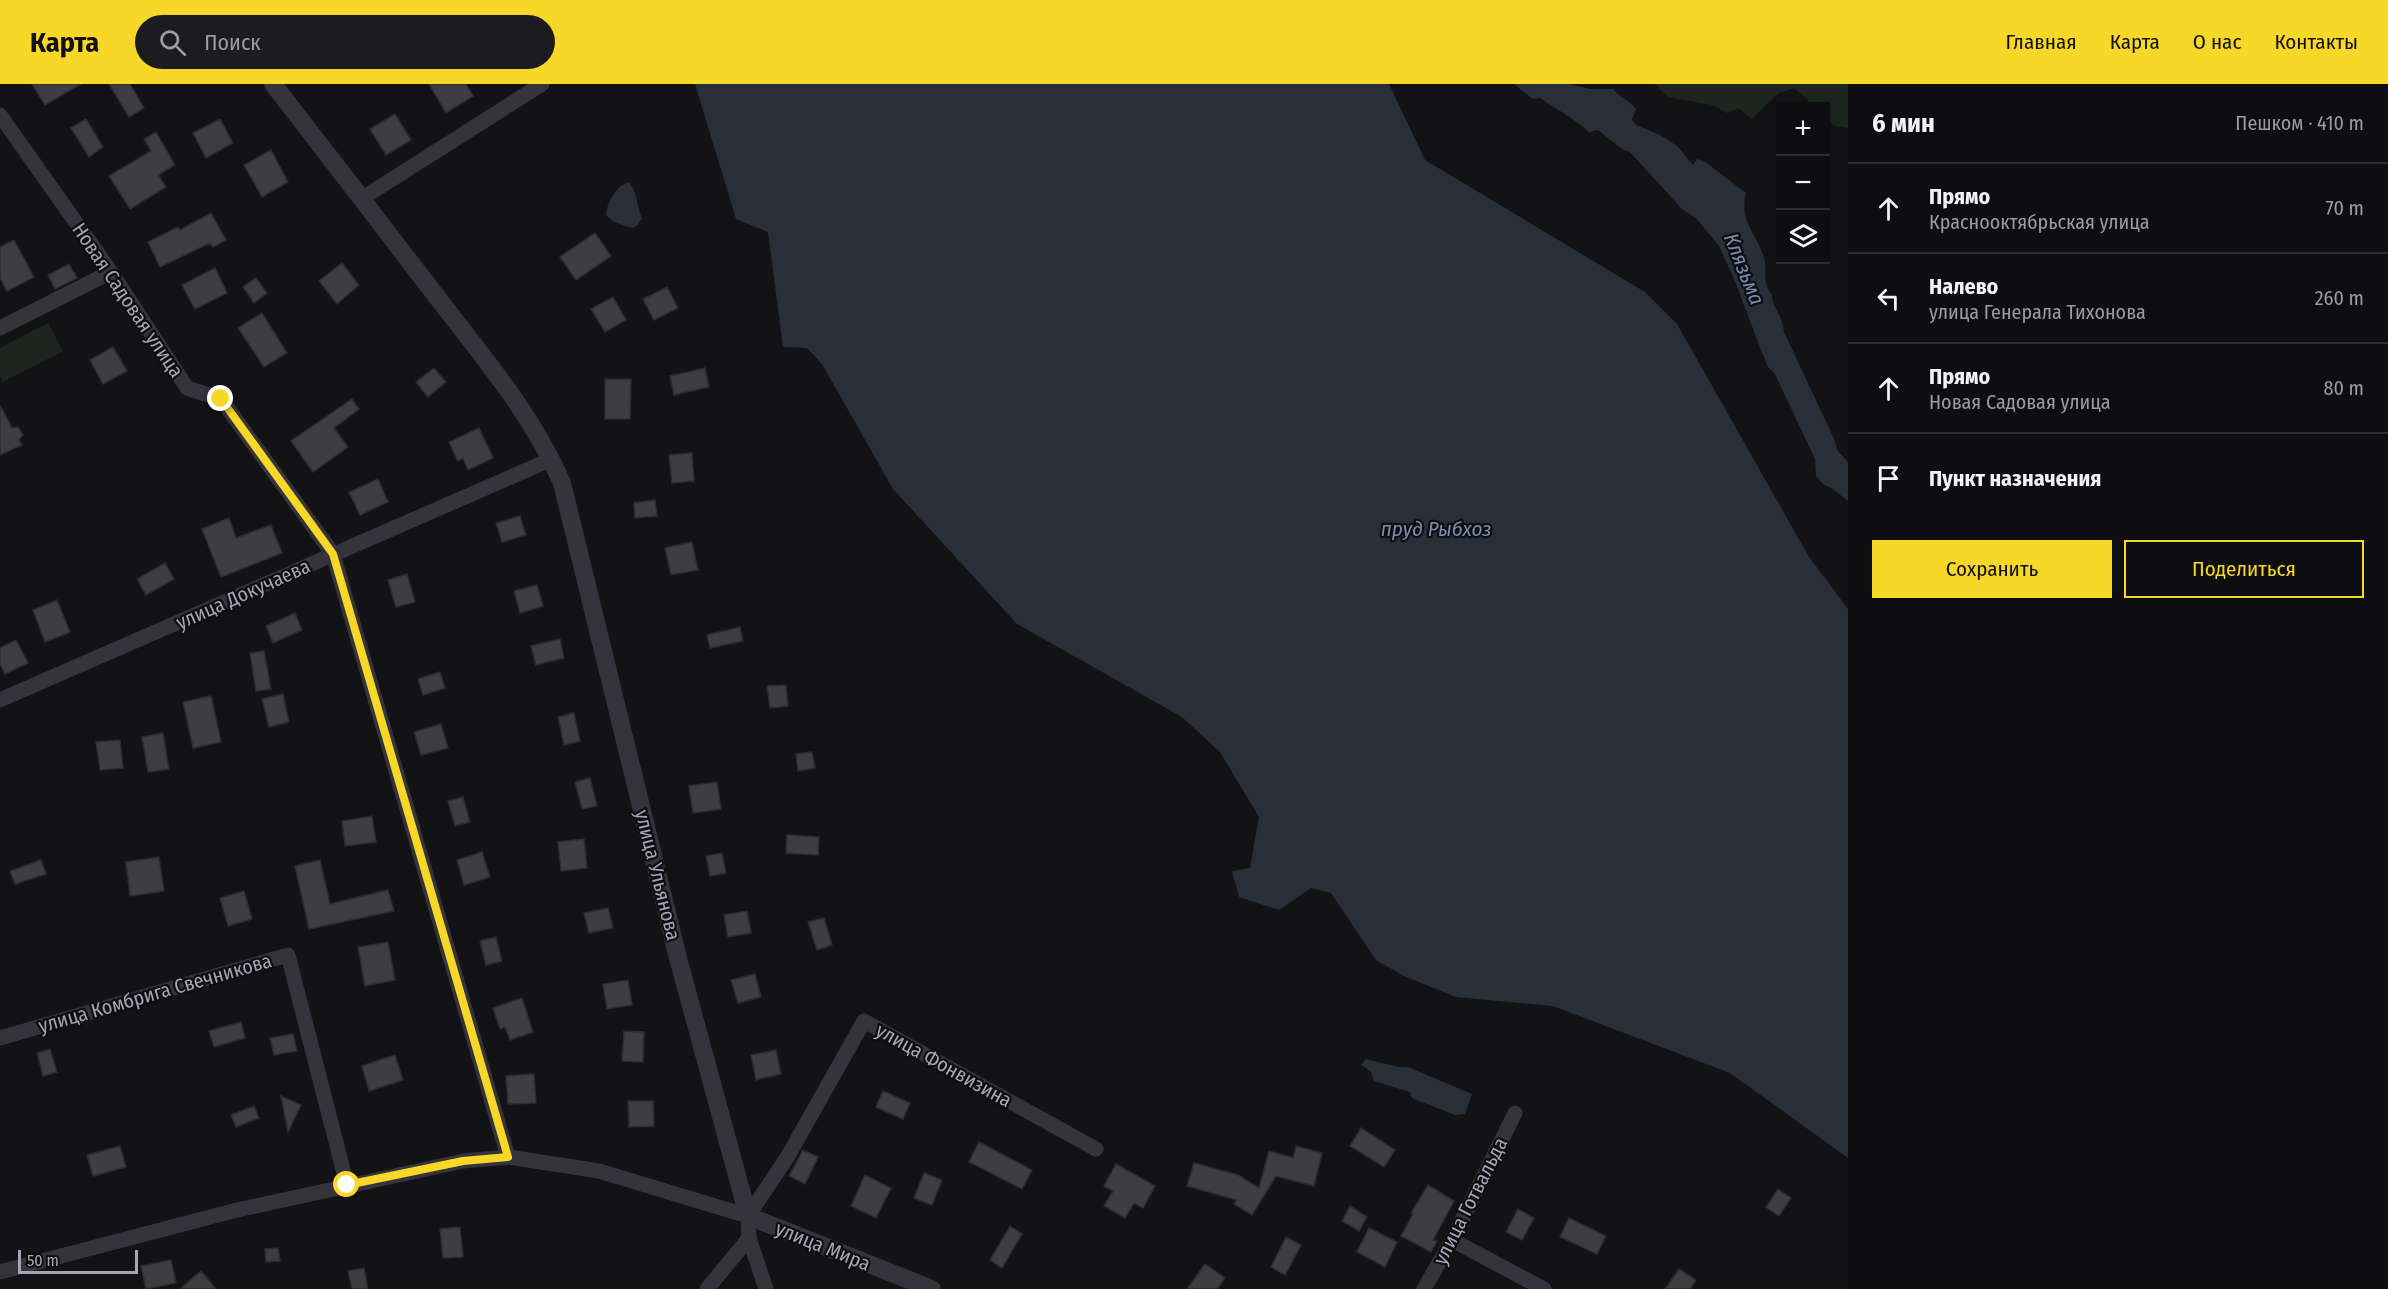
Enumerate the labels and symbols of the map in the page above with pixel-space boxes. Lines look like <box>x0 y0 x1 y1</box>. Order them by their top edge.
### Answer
street label: Новая Садовая улица <box>67 218 189 382</box>
water label: Клязьма <box>1718 229 1770 309</box>
route end <box>207 385 233 411</box>
water label: пруд Рыбхоз <box>1381 516 1491 542</box>
street label: улица Докучаева <box>172 554 314 634</box>
street label: улица Ульянова <box>630 807 686 943</box>
street label: улица Комбрига Свечникова <box>36 948 274 1038</box>
street label: улица Фонвизина <box>872 1018 1016 1112</box>
street label: улица Готвальда <box>1428 1134 1512 1268</box>
route start <box>333 1171 359 1197</box>
street label: улица Мира <box>772 1216 874 1276</box>
scale bar <box>18 1247 138 1274</box>

